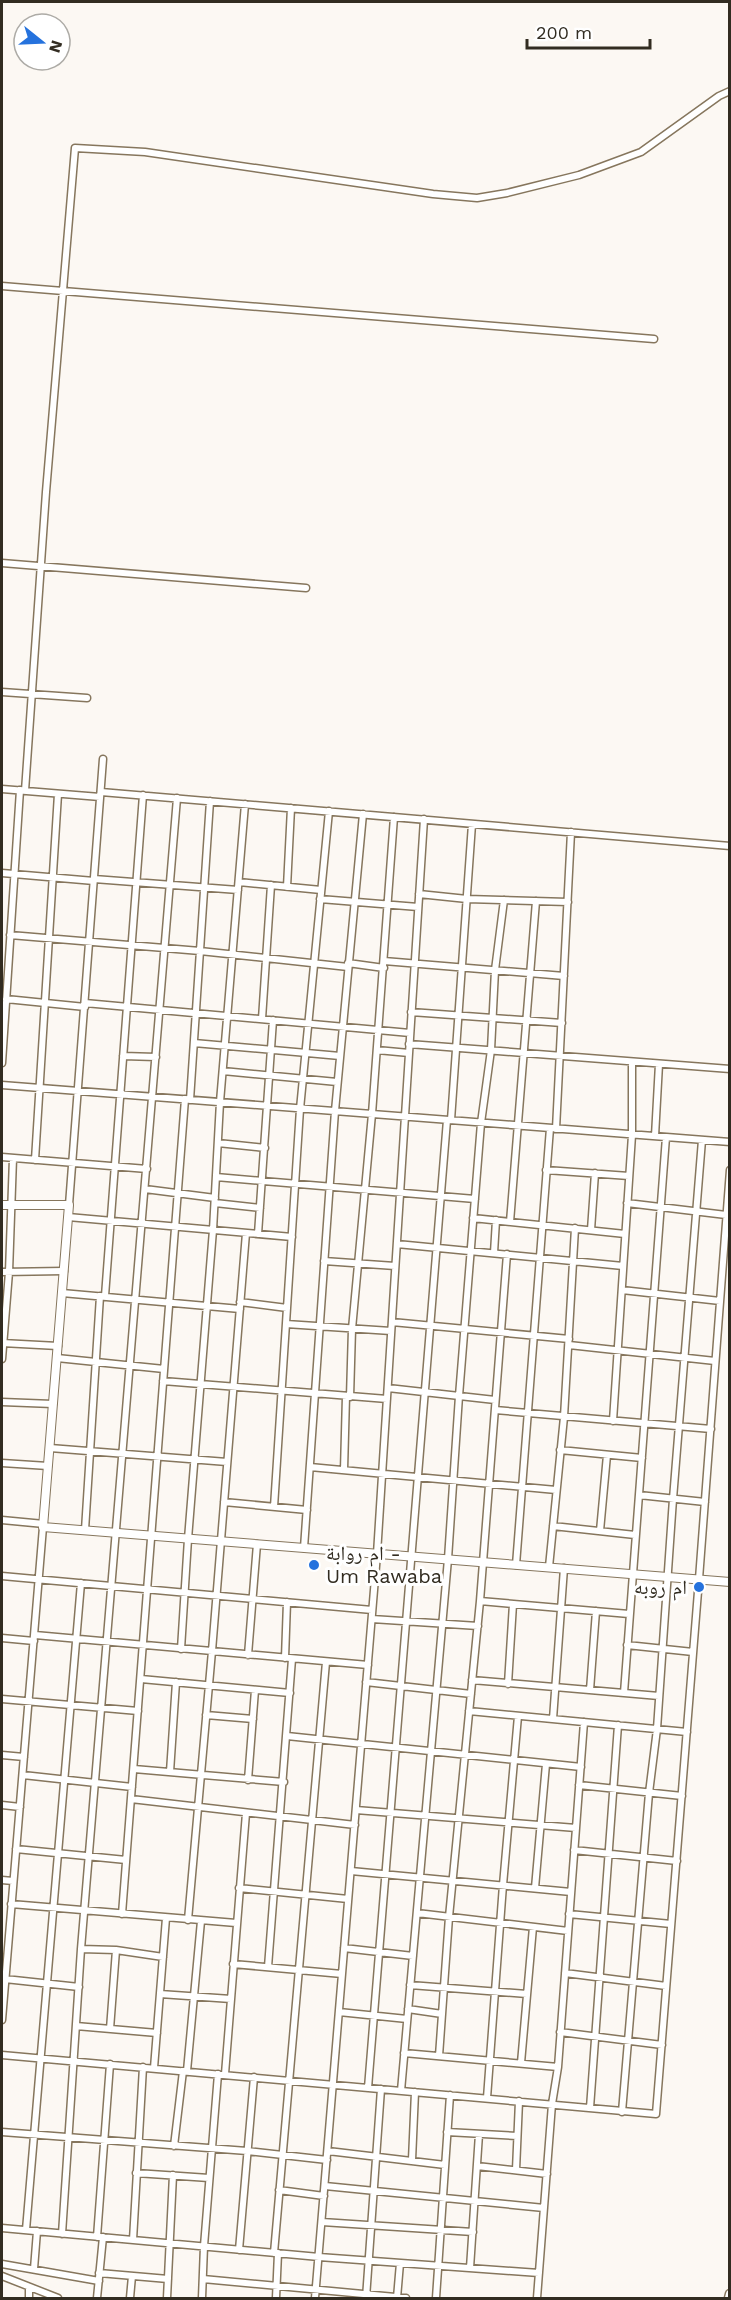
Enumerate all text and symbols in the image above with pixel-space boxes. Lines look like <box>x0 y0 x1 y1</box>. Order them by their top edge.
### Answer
north arrow <box>12 12 72 72</box>
scale bar <box>527 12 650 50</box>
text: 200 m <box>536 22 592 43</box>
text: N <box>45 38 67 55</box>
place label: ام روابة - Um Rawaba <box>326 1541 442 1588</box>
marker: ام روابة - Um Rawaba <box>307 1558 321 1572</box>
place label: ام روبه <box>634 1575 687 1601</box>
marker: ام روبه <box>692 1580 706 1594</box>

